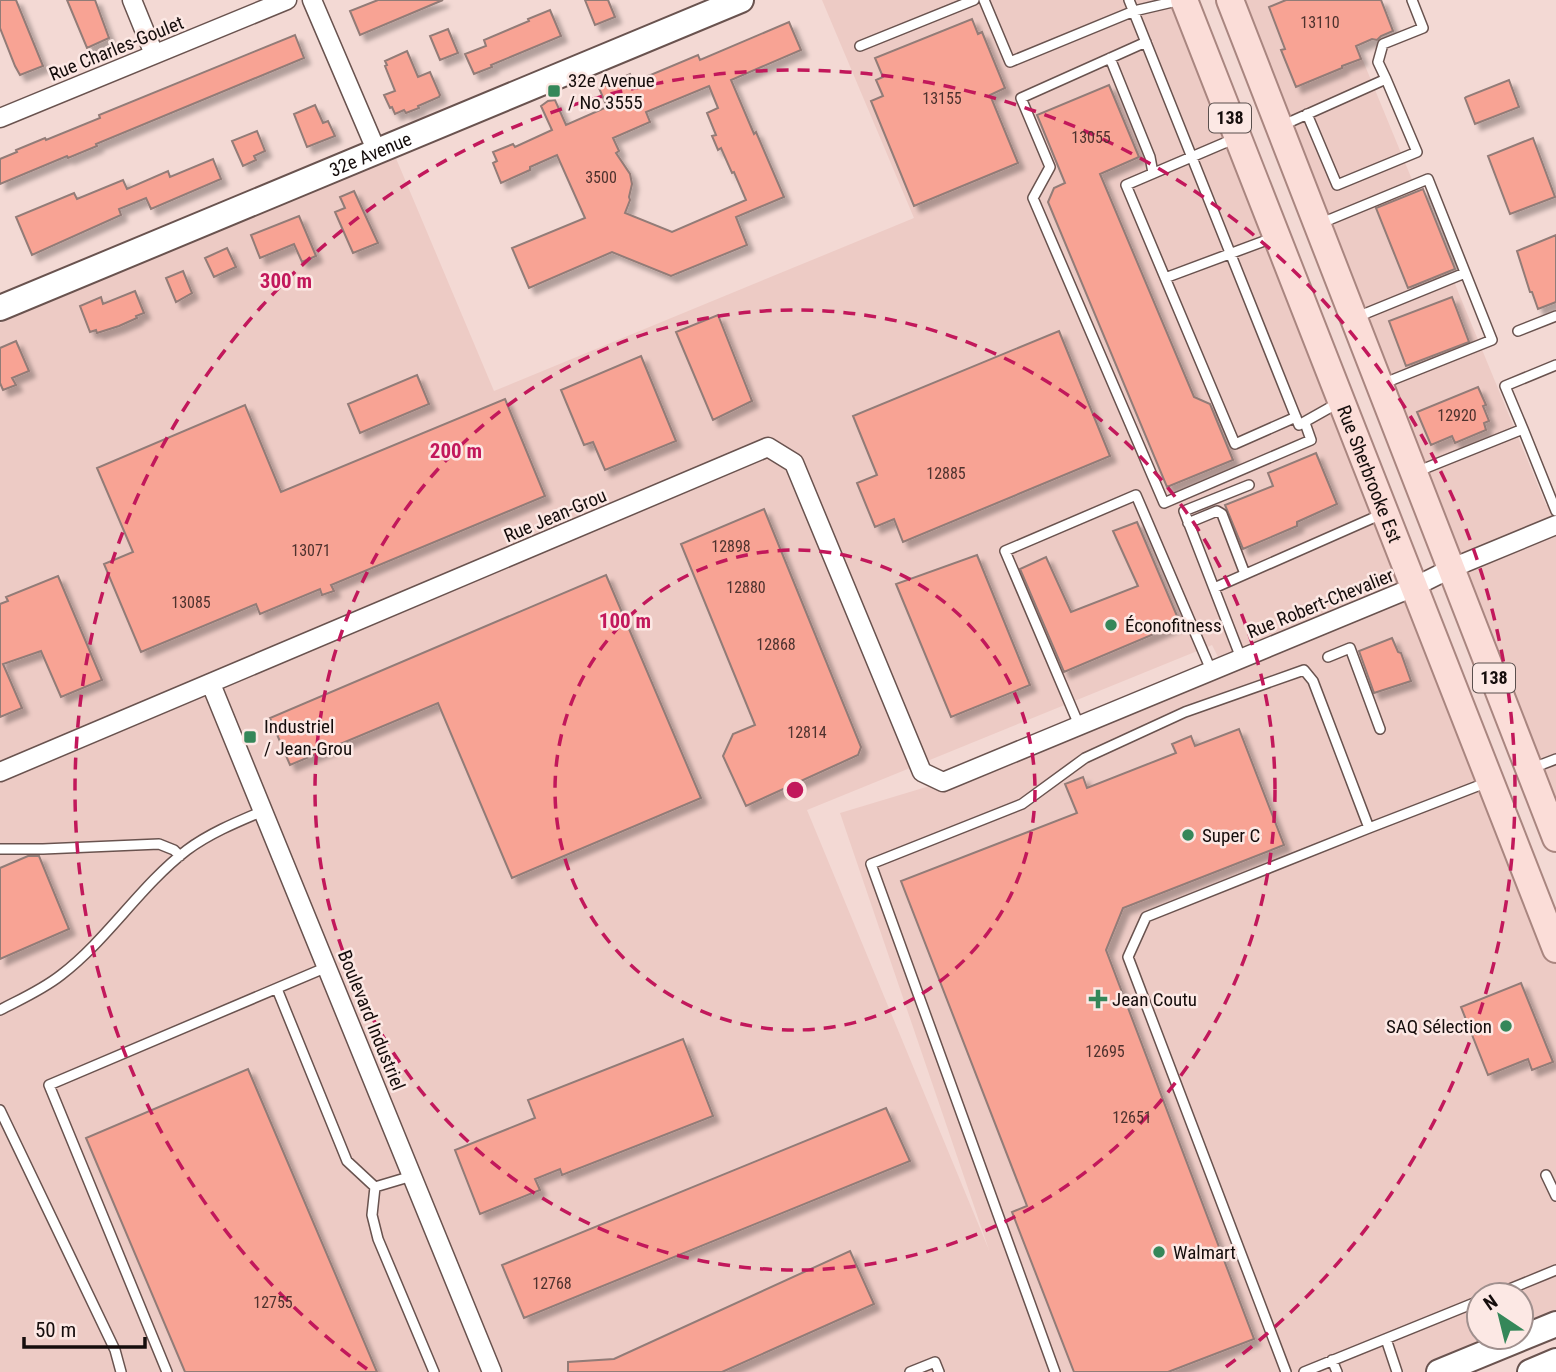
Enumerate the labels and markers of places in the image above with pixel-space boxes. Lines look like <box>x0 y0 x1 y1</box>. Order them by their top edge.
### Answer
place label: 32e Avenue / No 3555 <box>568 69 655 114</box>
marker: 32e Avenue / No 3555 <box>546 83 562 99</box>
place label: Éconofitness <box>1125 614 1222 637</box>
marker: Éconofitness <box>1103 617 1119 633</box>
place label: Industriel / Jean-Grou <box>264 715 352 760</box>
marker: Industriel / Jean-Grou <box>242 729 258 745</box>
centre of rings <box>783 778 807 802</box>
place label: Super C <box>1202 824 1260 847</box>
marker: Super C <box>1180 827 1196 843</box>
place label: Jean Coutu <box>1112 988 1197 1011</box>
marker: Jean Coutu <box>1090 991 1106 1007</box>
place label: SAQ Sélection <box>1386 1015 1492 1038</box>
marker: SAQ Sélection <box>1498 1018 1514 1034</box>
place label: Walmart <box>1173 1241 1236 1264</box>
marker: Walmart <box>1151 1244 1167 1260</box>

